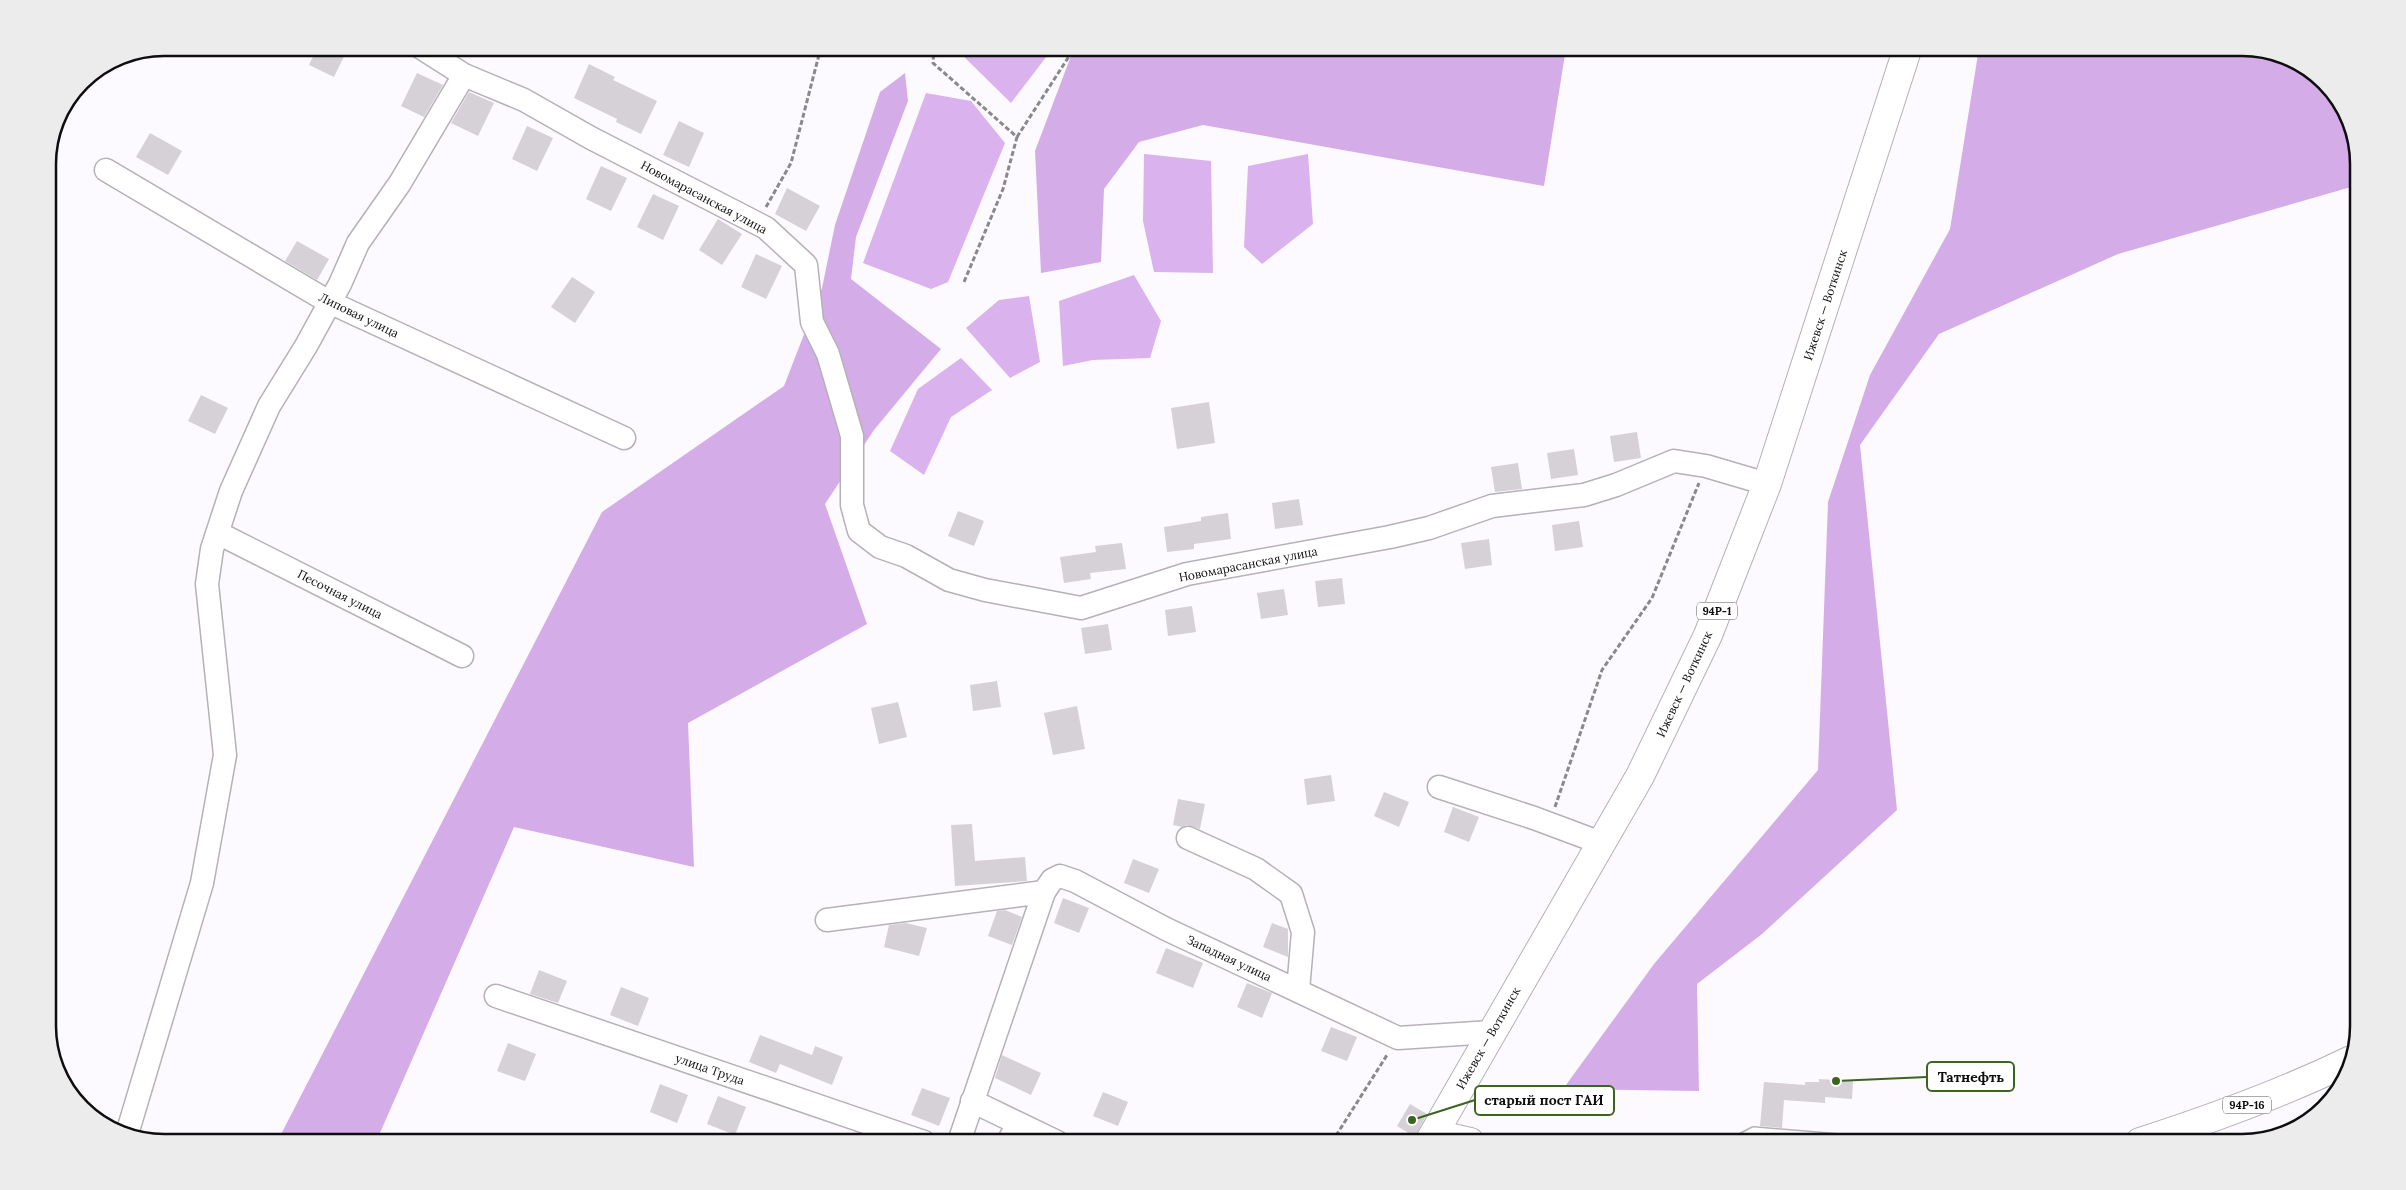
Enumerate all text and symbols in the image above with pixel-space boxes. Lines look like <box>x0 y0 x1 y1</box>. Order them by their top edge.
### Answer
street label: Новомарасанская улица <box>638 157 770 237</box>
street label: Ижевск — Воткинск <box>1800 247 1850 362</box>
street label: Липовая улица <box>317 289 401 341</box>
street label: Новомарасанская улица <box>1177 543 1319 585</box>
street label: Песочная улица <box>295 566 385 622</box>
road number: 94Р-1 <box>1697 602 1737 620</box>
street label: Ижевск — Воткинск <box>1653 628 1715 739</box>
street label: Западная улица <box>1184 932 1274 984</box>
street label: Ижевск — Воткинск <box>1453 984 1524 1092</box>
street label: улица Труда <box>673 1050 747 1088</box>
callout: Татнефть <box>1927 1062 2014 1091</box>
text: Татнефть <box>1938 1068 2004 1086</box>
callout: старый пост ГАИ <box>1475 1086 1614 1115</box>
text: старый пост ГАИ <box>1484 1091 1604 1109</box>
road number: 94Р-16 <box>2223 1096 2271 1114</box>

